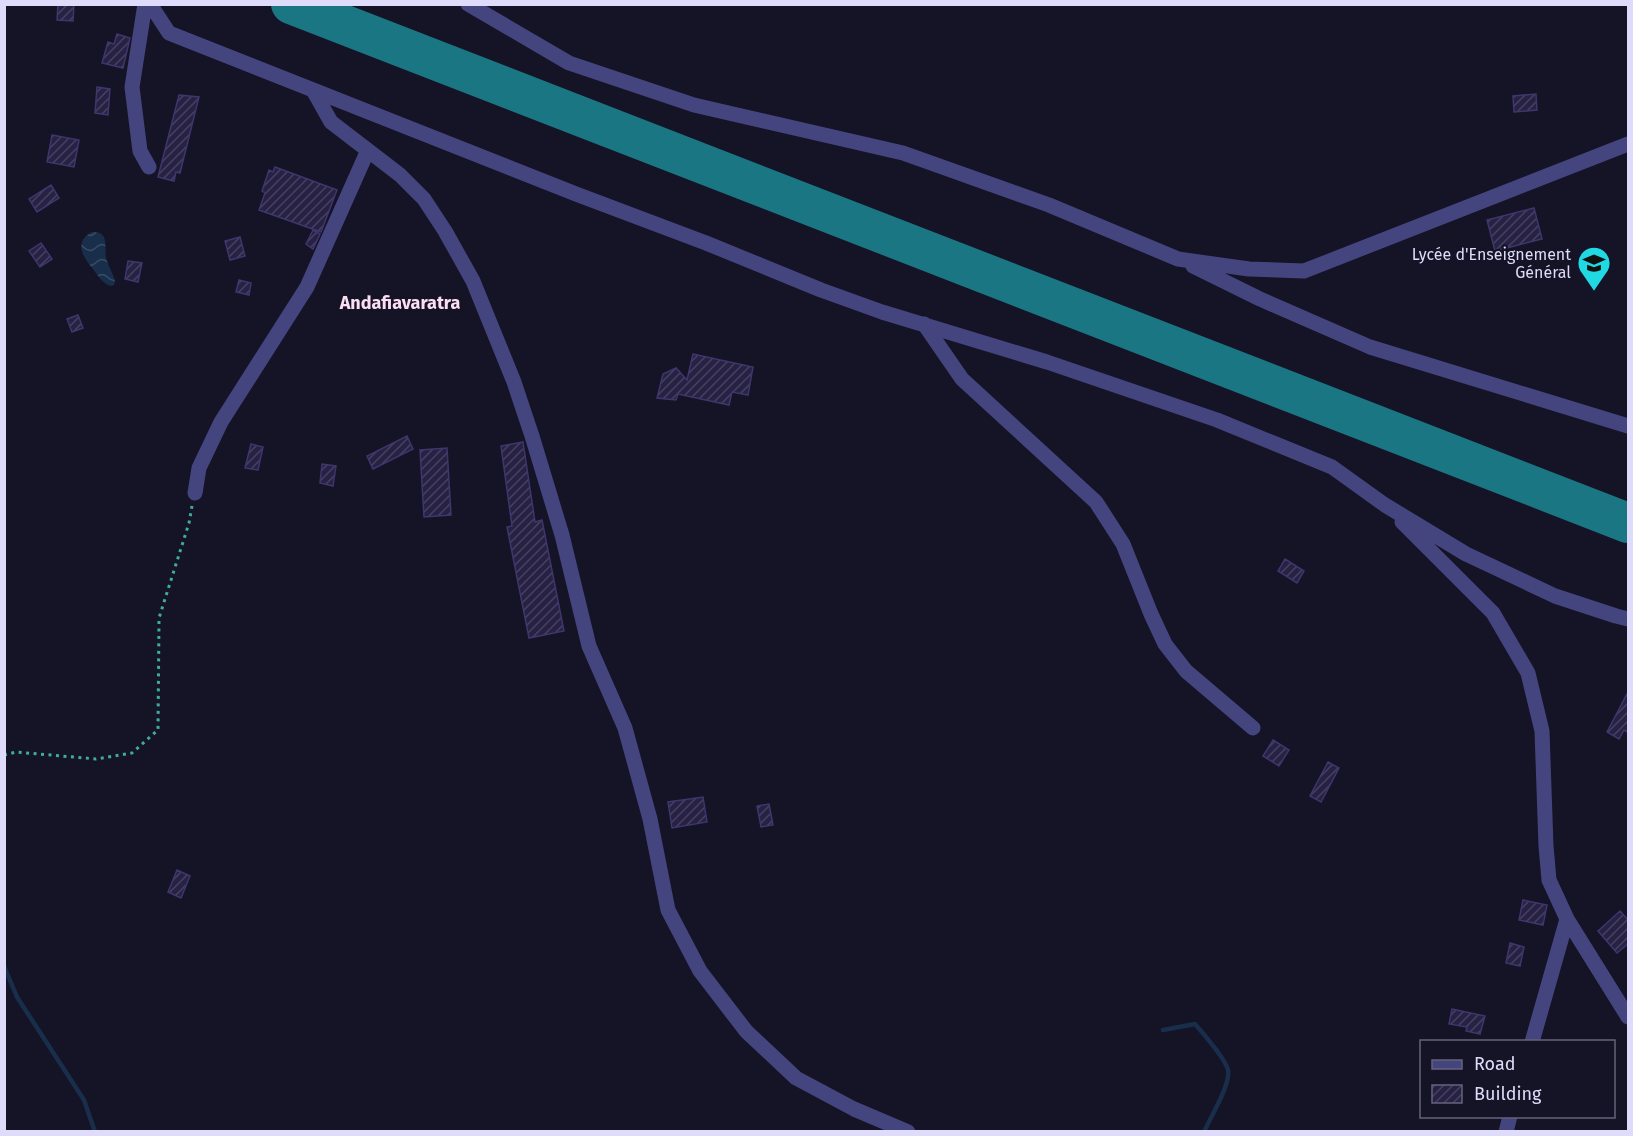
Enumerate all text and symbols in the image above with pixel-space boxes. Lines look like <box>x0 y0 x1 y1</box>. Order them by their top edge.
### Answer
place label: Lycée d'Enseignement Général <box>1412 245 1571 282</box>
school or university icon: Lycée d'Enseignement Général <box>1576 245 1612 292</box>
district label: Andafiavaratra <box>339 292 460 314</box>
legend <box>1420 1040 1615 1118</box>
text: Road <box>1474 1053 1516 1075</box>
text: Building <box>1474 1083 1542 1105</box>

